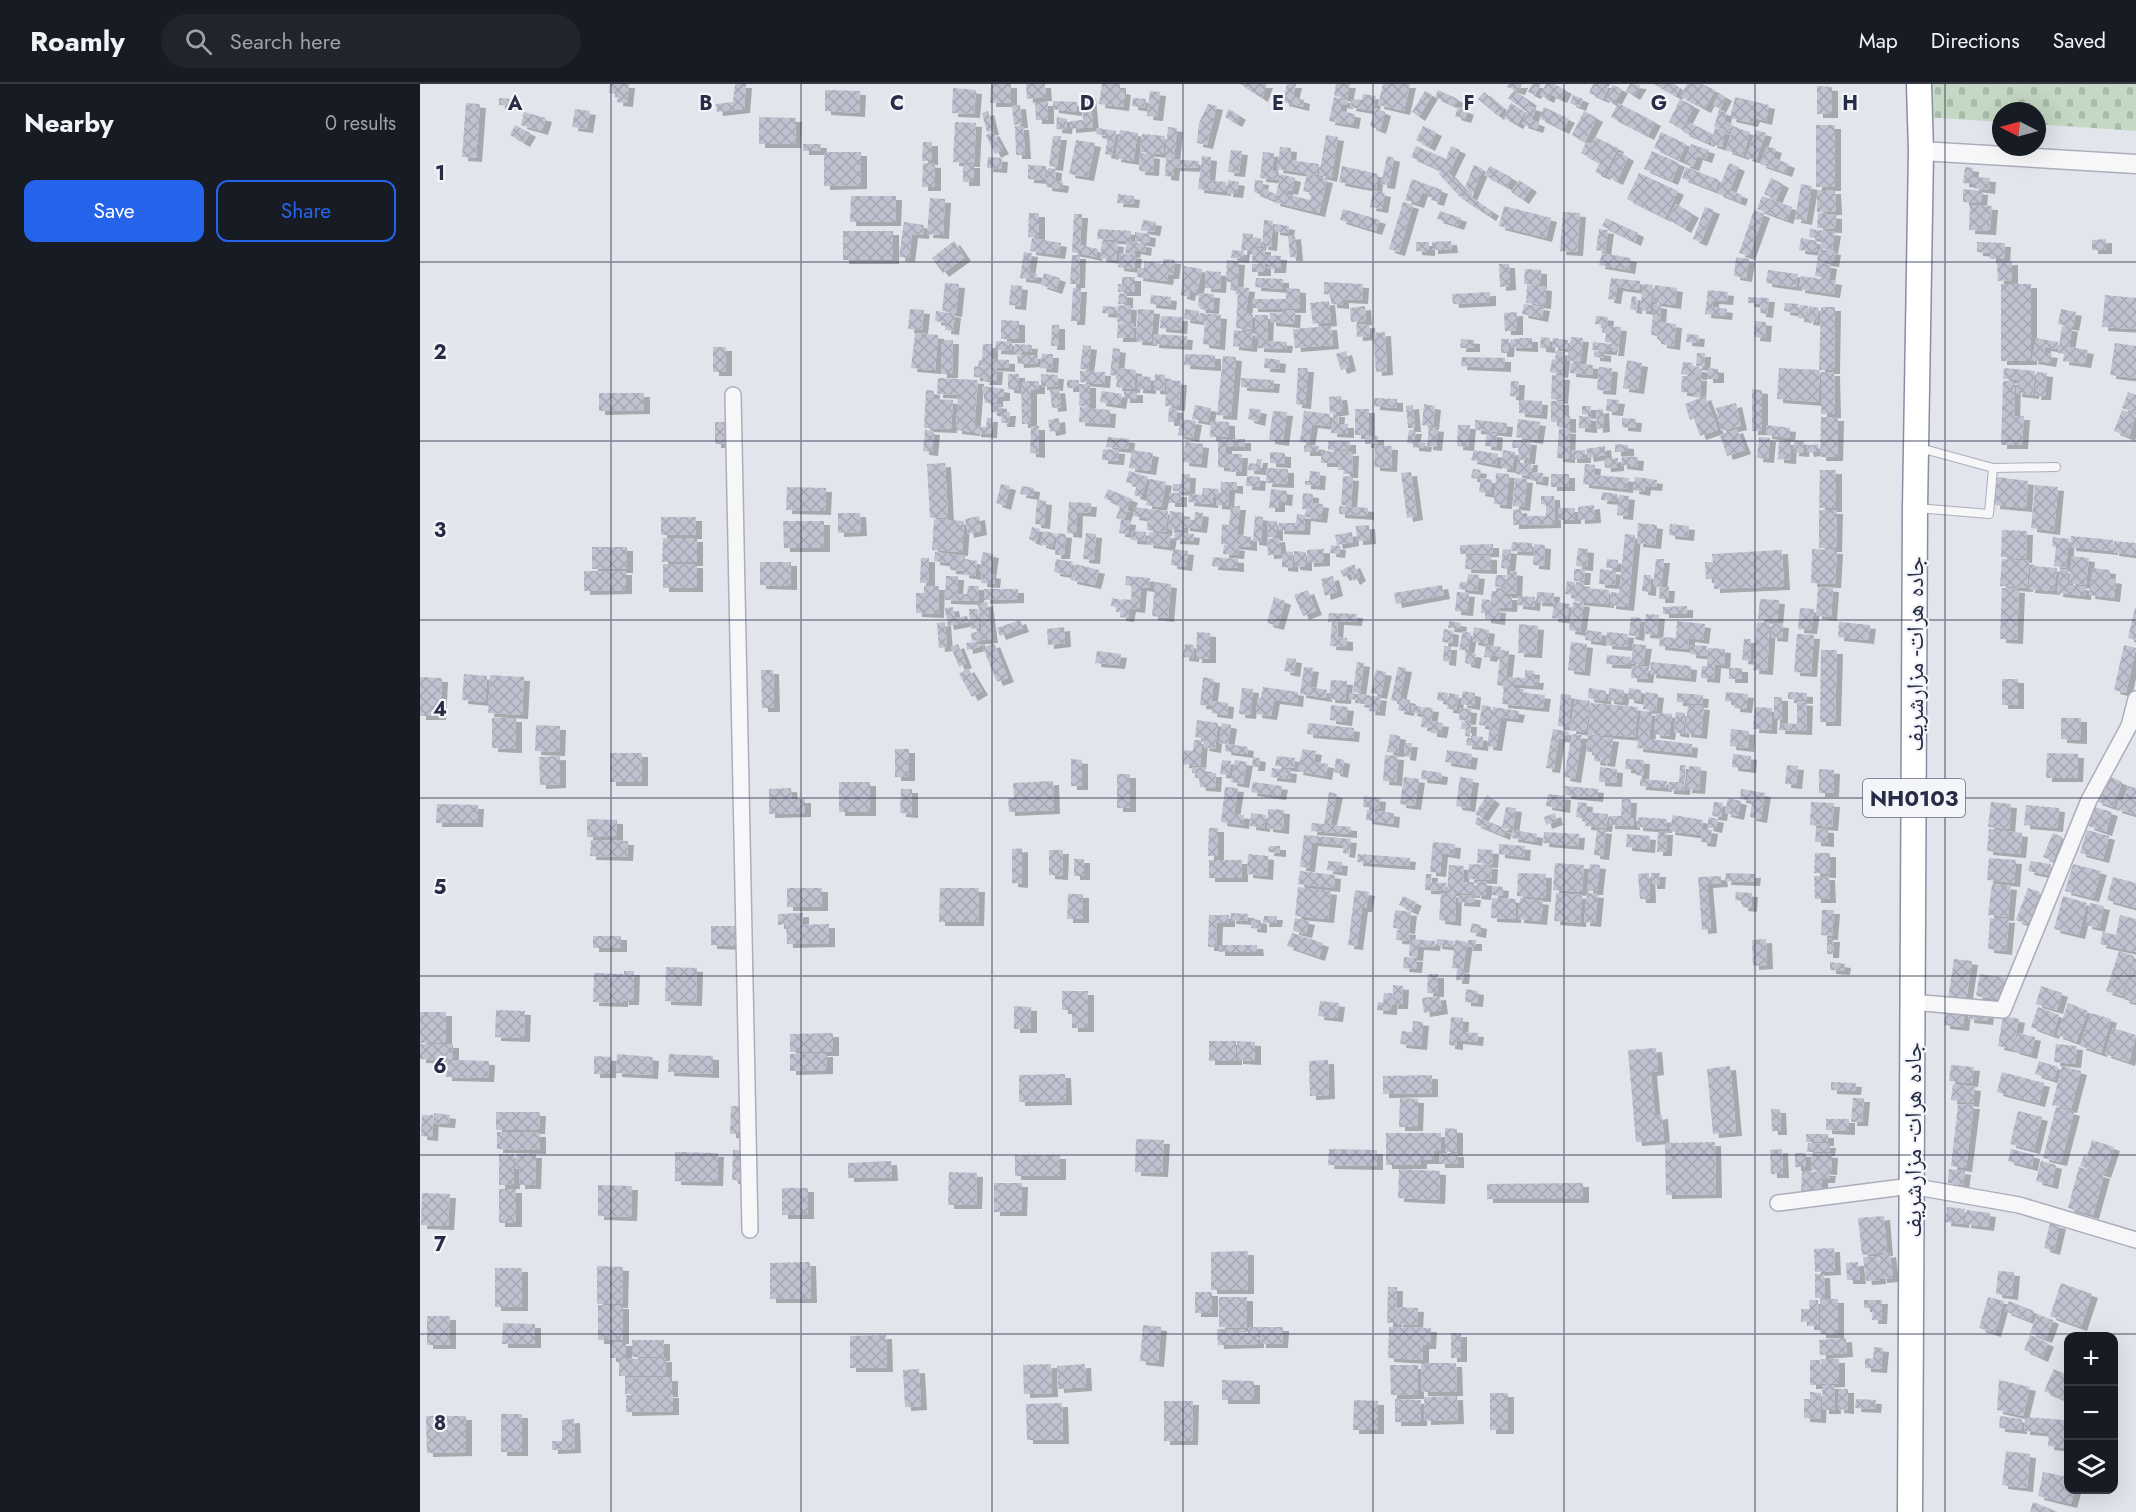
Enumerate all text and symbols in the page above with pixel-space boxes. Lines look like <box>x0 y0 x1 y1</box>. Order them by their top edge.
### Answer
search box <box>161 14 581 68</box>
text: Roamly <box>30 21 125 62</box>
icon: search <box>182 25 215 58</box>
text: Search here <box>230 25 341 57</box>
text: Map <box>1859 26 1898 56</box>
text: Directions <box>1931 26 2020 56</box>
text: Saved <box>2053 26 2106 56</box>
text: A <box>507 89 523 118</box>
text: B <box>699 89 713 118</box>
text: C <box>890 89 904 118</box>
text: D <box>1080 89 1094 118</box>
text: E <box>1272 89 1284 118</box>
text: F <box>1463 89 1475 118</box>
text: G <box>1651 89 1667 118</box>
text: H <box>1842 89 1858 118</box>
north arrow <box>1992 102 2046 156</box>
text: Nearby <box>24 104 113 142</box>
text: 0 results <box>325 109 396 138</box>
text: 1 <box>435 159 445 188</box>
button: Save <box>24 180 204 242</box>
button: Share <box>216 180 396 242</box>
text: 2 <box>433 338 447 367</box>
text: 3 <box>434 516 446 545</box>
street label: جاده هرات- مزارشریف <box>1897 556 1932 752</box>
text: 4 <box>433 695 447 724</box>
road number: NH0103 <box>1863 779 1965 817</box>
text: 5 <box>434 873 447 902</box>
street label: جاده هرات- مزارشریف <box>1895 1042 1930 1238</box>
text: 6 <box>433 1052 447 1081</box>
text: 7 <box>434 1230 447 1259</box>
map controls <box>2064 1332 2118 1494</box>
button: + <box>2064 1332 2118 1386</box>
button: − <box>2064 1386 2118 1440</box>
text: 8 <box>434 1409 446 1438</box>
button: layers <box>2064 1440 2118 1494</box>

